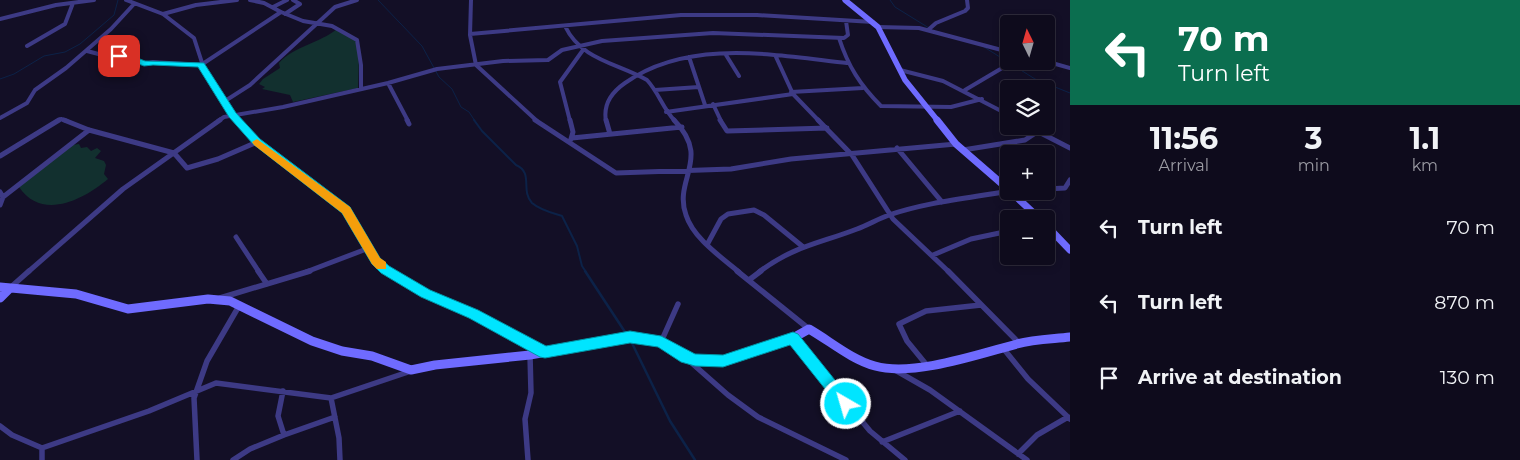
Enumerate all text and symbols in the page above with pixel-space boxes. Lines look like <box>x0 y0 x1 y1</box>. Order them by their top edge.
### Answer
north arrow <box>1000 15 1055 70</box>
map controls <box>1000 15 1055 265</box>
text: 70 m <box>1178 17 1269 60</box>
icon: left <box>1095 20 1160 85</box>
pin <box>98 35 140 77</box>
icon: arrive <box>105 42 133 70</box>
text: Turn left <box>1178 60 1270 87</box>
button: layers <box>1000 80 1055 135</box>
text: 11:56 <box>1150 120 1218 157</box>
text: 3 <box>1305 120 1323 157</box>
text: 1.1 <box>1409 120 1440 157</box>
button: + <box>1000 145 1055 200</box>
text: Arrival <box>1159 156 1209 175</box>
text: min <box>1298 156 1330 175</box>
text: km <box>1412 156 1438 175</box>
button: − <box>1000 210 1055 265</box>
icon: left <box>1095 214 1123 242</box>
text: Turn left <box>1138 216 1223 239</box>
text: 70 m <box>1446 216 1495 239</box>
icon: left <box>1095 289 1123 317</box>
text: Turn left <box>1138 291 1223 314</box>
text: 870 m <box>1434 291 1495 314</box>
icon: arrive <box>1095 364 1123 392</box>
text: Arrive at destination <box>1138 366 1342 389</box>
text: 130 m <box>1440 366 1495 389</box>
position arrow <box>819 377 871 429</box>

